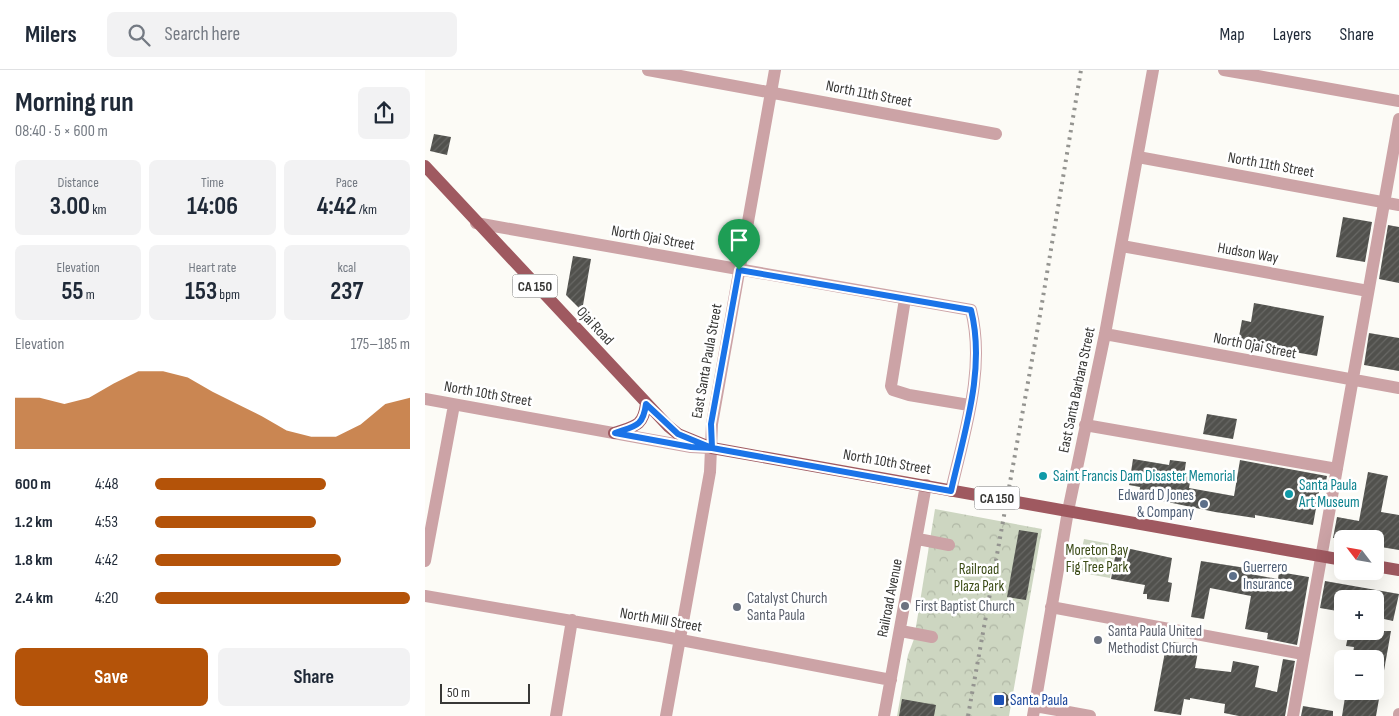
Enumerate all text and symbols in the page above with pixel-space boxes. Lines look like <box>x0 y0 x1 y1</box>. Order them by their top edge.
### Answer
search box <box>107 12 457 57</box>
text: Milers <box>25 20 77 49</box>
icon: search <box>125 21 153 49</box>
text: Search here <box>165 23 240 46</box>
text: Map <box>1220 24 1245 45</box>
text: Layers <box>1273 24 1312 45</box>
text: Share <box>1340 24 1374 45</box>
street label: North 11th Street <box>824 76 914 112</box>
text: Morning run <box>15 86 134 119</box>
button: share <box>358 87 410 139</box>
text: 08:40 · 5 × 600 m <box>15 122 108 141</box>
street label: North 11th Street <box>1226 148 1316 182</box>
text: Distance <box>58 174 99 191</box>
text: Time <box>201 174 224 191</box>
text: Pace <box>336 174 358 191</box>
text: 3.00 <box>50 191 90 222</box>
text: 14:06 <box>187 191 238 222</box>
text: 4:42 <box>317 191 357 222</box>
text: km <box>90 201 107 218</box>
text: /km <box>357 201 377 218</box>
pin <box>718 219 760 270</box>
street label: North Ojai Street <box>610 221 697 255</box>
icon: arrive <box>725 226 753 254</box>
street label: Hudson Way <box>1216 238 1280 268</box>
text: Elevation <box>57 259 100 276</box>
text: Heart rate <box>189 259 236 276</box>
text: kcal <box>338 259 356 276</box>
road number: CA 150 <box>513 275 557 298</box>
text: 55 <box>62 276 84 307</box>
text: 153 <box>185 276 217 307</box>
text: 237 <box>330 276 363 307</box>
text: m <box>84 286 95 303</box>
text: bpm <box>217 286 240 303</box>
street label: East Santa Paula Street <box>688 302 727 420</box>
street label: Ojai Road <box>572 303 618 349</box>
street label: East Santa Barbara Street <box>1054 325 1100 455</box>
street label: North Ojai Street <box>1212 329 1299 363</box>
text: Elevation <box>15 335 64 354</box>
text: 175–185 m <box>351 335 410 354</box>
street label: North 10th Street <box>443 377 534 411</box>
street label: North 10th Street <box>842 445 933 479</box>
place label: Saint Francis Dam Disaster Memorial <box>1053 467 1235 486</box>
marker: Saint Francis Dam Disaster Memorial <box>1037 470 1049 482</box>
text: 600 m <box>15 475 51 494</box>
text: 4:48 <box>95 475 118 494</box>
place label: Santa Paula Art Museum <box>1298 476 1360 512</box>
road number: CA 150 <box>975 486 1019 509</box>
place label: Edward D Jones & Company <box>1118 486 1194 522</box>
marker: Santa Paula Art Museum <box>1283 488 1295 500</box>
marker: Edward D Jones & Company <box>1198 498 1210 510</box>
text: 1.2 km <box>15 513 53 532</box>
text: 4:53 <box>95 513 118 532</box>
north arrow <box>1334 530 1384 580</box>
map controls <box>1334 530 1384 700</box>
park label: Moreton Bay Fig Tree Park <box>1066 541 1129 577</box>
text: 1.8 km <box>15 551 53 570</box>
text: 4:42 <box>95 551 118 570</box>
street label: Railroad Avenue <box>873 557 907 639</box>
place label: Guerrero Insurance <box>1243 558 1292 594</box>
park label: Railroad Plaza Park <box>954 560 1004 596</box>
marker: Guerrero Insurance <box>1227 570 1239 582</box>
text: 2.4 km <box>15 589 53 608</box>
text: 4:20 <box>95 589 118 608</box>
place label: Catalyst Church Santa Paula <box>747 589 827 625</box>
button: + <box>1334 590 1384 640</box>
place label: First Baptist Church <box>915 597 1015 616</box>
marker: First Baptist Church <box>899 600 911 612</box>
marker: Catalyst Church Santa Paula <box>731 601 743 613</box>
street label: North Mill Street <box>618 603 704 637</box>
place label: Santa Paula United Methodist Church <box>1108 622 1202 658</box>
marker: Santa Paula United Methodist Church <box>1092 634 1104 646</box>
button: Save <box>15 648 208 706</box>
button: Share <box>218 648 410 706</box>
button: − <box>1334 650 1384 700</box>
scale bar <box>440 681 530 704</box>
text: 50 m <box>447 684 470 701</box>
place label: Santa Paula <box>1010 691 1068 710</box>
marker: Santa Paula <box>992 693 1006 707</box>

